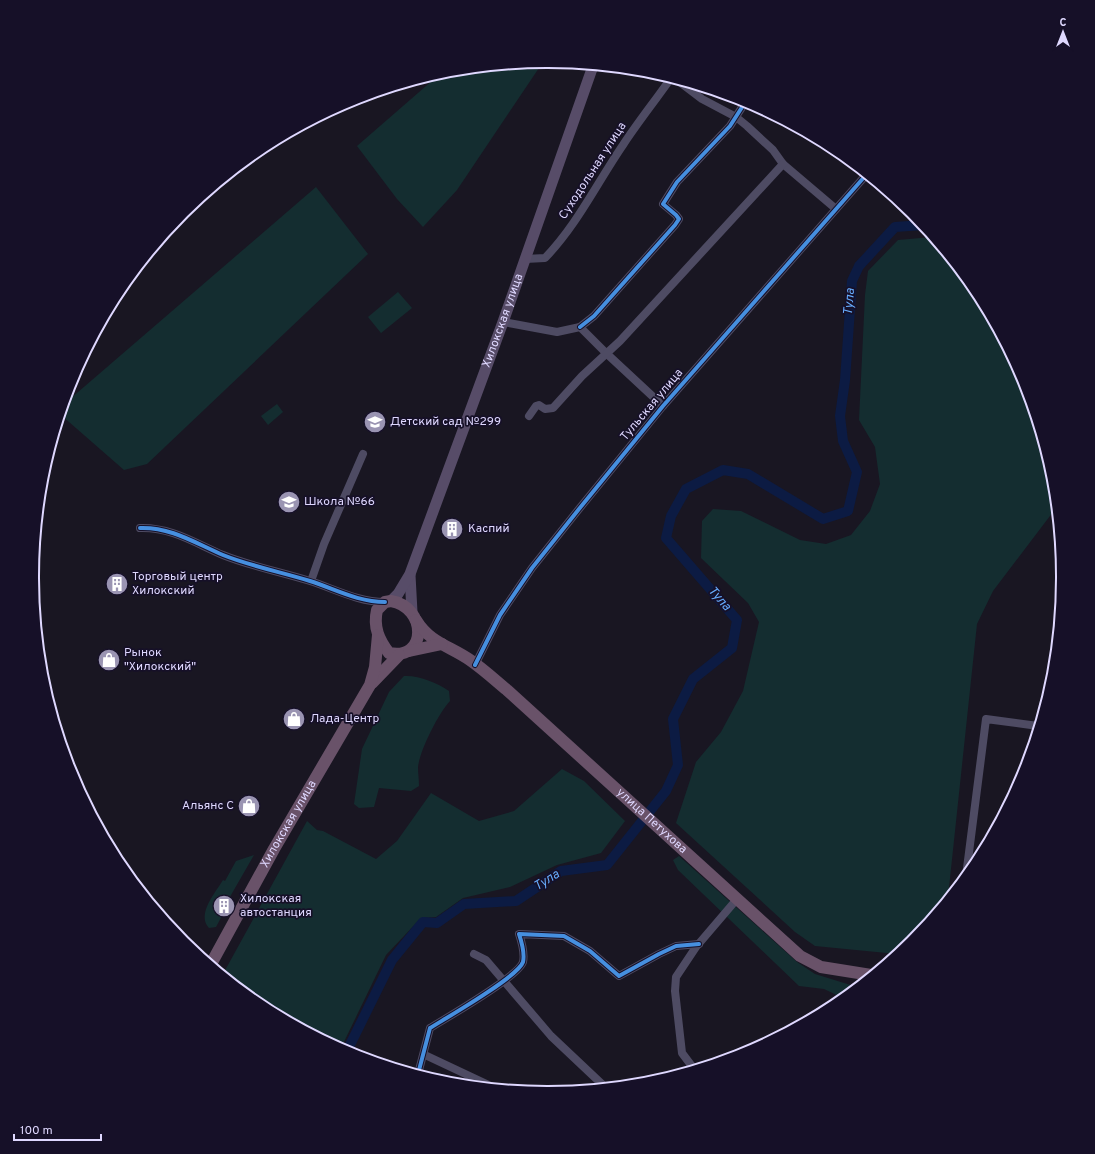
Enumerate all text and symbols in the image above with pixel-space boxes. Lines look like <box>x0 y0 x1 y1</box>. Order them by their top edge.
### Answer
north arrow <box>1043 12 1083 52</box>
text: С <box>1059 16 1067 30</box>
street label: Суходольная улица <box>556 119 630 223</box>
street label: Хилокская улица <box>479 272 527 370</box>
water label: Тула <box>841 287 859 316</box>
street label: Тульская улица <box>617 365 687 445</box>
school or university icon: Детский сад №299 <box>362 409 388 435</box>
place label: Детский сад №299 <box>390 414 501 430</box>
school or university icon: Школа №66 <box>276 489 302 515</box>
place label: Школа №66 <box>304 494 375 510</box>
building icon: Каспий <box>439 516 465 542</box>
place label: Каспий <box>468 521 509 537</box>
place label: Торговый центр Хилокский <box>132 569 223 599</box>
building icon: Торговый центр Хилокский <box>104 571 130 597</box>
water label: Тула <box>704 583 734 615</box>
place label: Рынок "Хилокский" <box>124 645 196 675</box>
shop icon: Рынок "Хилокский" <box>96 647 122 673</box>
shop icon: Лада-Центр <box>281 706 307 732</box>
place label: Лада-Центр <box>310 711 379 727</box>
street label: Хилокская улица <box>257 777 320 871</box>
street label: улица Петухова <box>613 785 690 858</box>
shop icon: Альянс С <box>236 793 262 819</box>
place label: Альянс С <box>182 798 234 814</box>
water label: Тула <box>531 867 563 895</box>
place label: Хилокская автостанция <box>240 891 312 921</box>
building icon: Хилокская автостанция <box>211 893 237 919</box>
scale bar <box>14 1116 101 1142</box>
text: 100 m <box>20 1123 53 1139</box>

